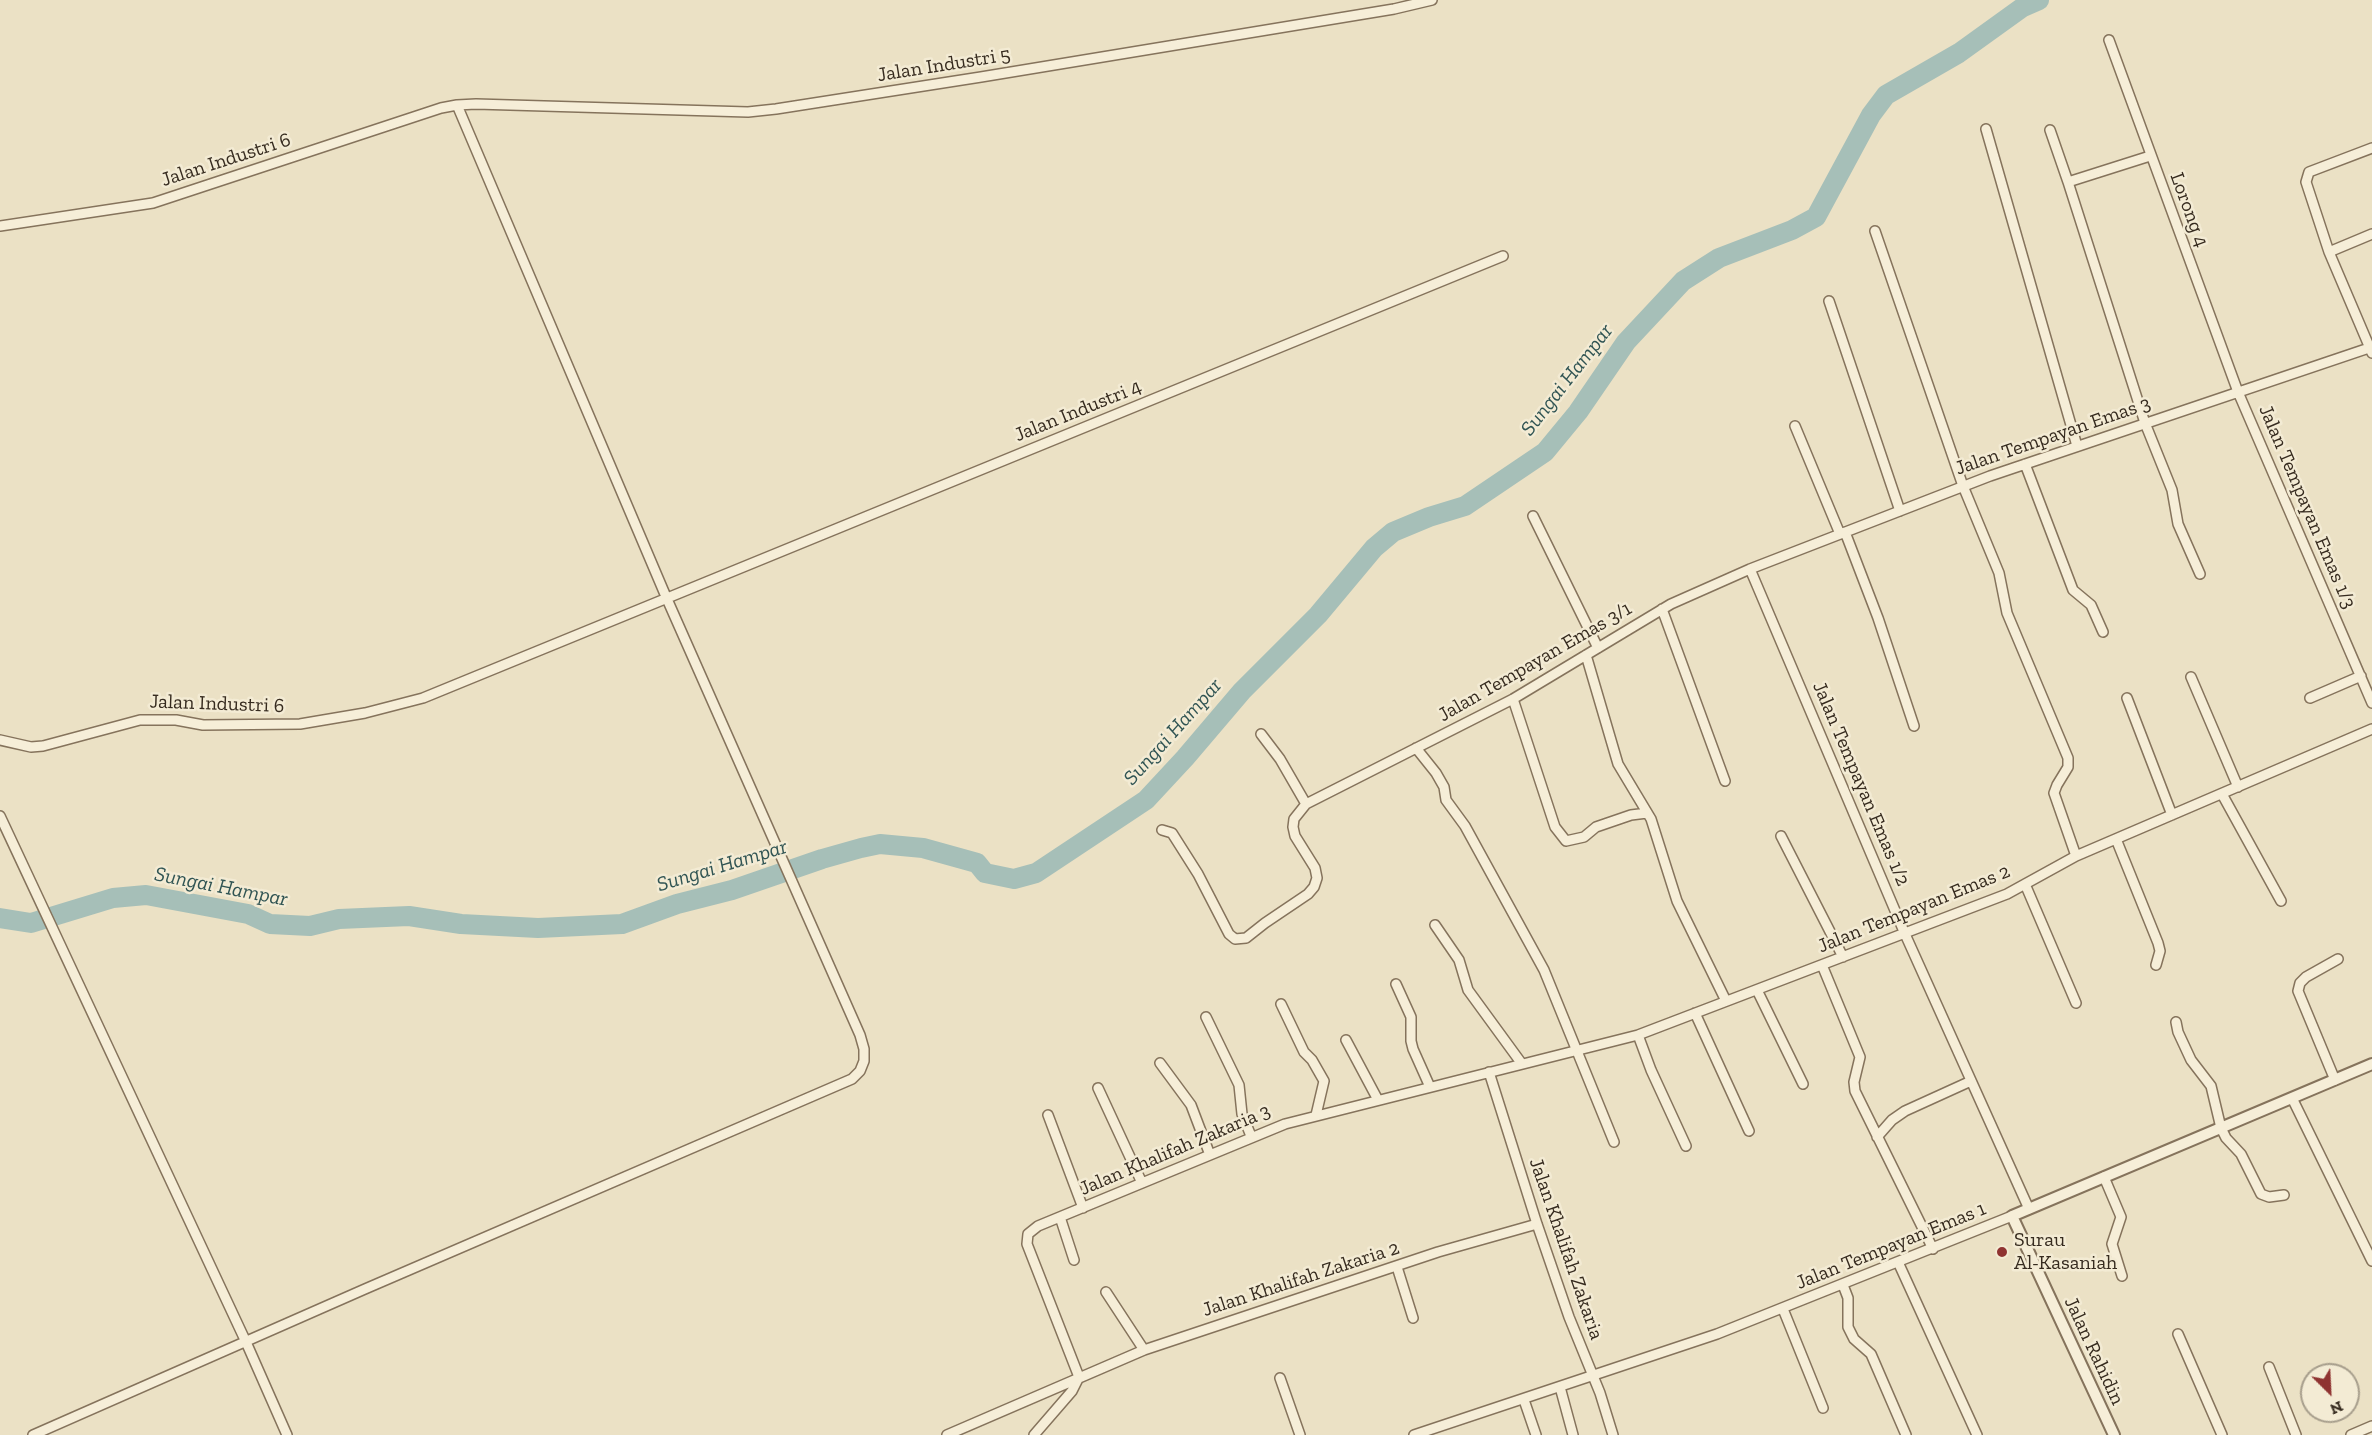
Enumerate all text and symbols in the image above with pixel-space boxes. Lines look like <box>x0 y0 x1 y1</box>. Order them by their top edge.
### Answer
street label: Jalan Industri 5 <box>876 43 1012 87</box>
street label: Jalan Industri 6 <box>158 128 294 192</box>
street label: Lorong 4 <box>2164 169 2214 251</box>
water label: Sungai Hampar <box>1515 319 1619 441</box>
street label: Jalan Industri 4 <box>1011 375 1145 447</box>
street label: Jalan Tempayan Emas 3 <box>1952 391 2154 481</box>
street label: Jalan Tempayan Emas 1/3 <box>2253 401 2361 613</box>
street label: Jalan Tempayan Emas 3/1 <box>1434 597 1636 727</box>
water label: Sungai Hampar <box>1118 673 1228 791</box>
street label: Jalan Tempayan Emas 1/2 <box>1807 678 1915 890</box>
street label: Jalan Industri 6 <box>149 690 285 718</box>
water label: Sungai Hampar <box>654 834 790 898</box>
street label: Jalan Tempayan Emas 2 <box>1814 859 2014 959</box>
water label: Sungai Hampar <box>152 862 290 912</box>
street label: Jalan Khalifah Zakaria 3 <box>1076 1099 1274 1201</box>
street label: Jalan Khalifah Zakaria <box>1524 1155 1608 1343</box>
street label: Jalan Tempayan Emas 1 <box>1792 1197 1990 1295</box>
place label: Surau Al-Kasaniah <box>2014 1228 2117 1275</box>
street label: Jalan Khalifah Zakaria 2 <box>1200 1236 1402 1322</box>
marker: Surau Al-Kasaniah <box>1995 1245 2009 1259</box>
street label: Jalan Rahidin <box>2059 1293 2129 1409</box>
north arrow <box>2300 1363 2360 1423</box>
text: N <box>2327 1397 2346 1419</box>

